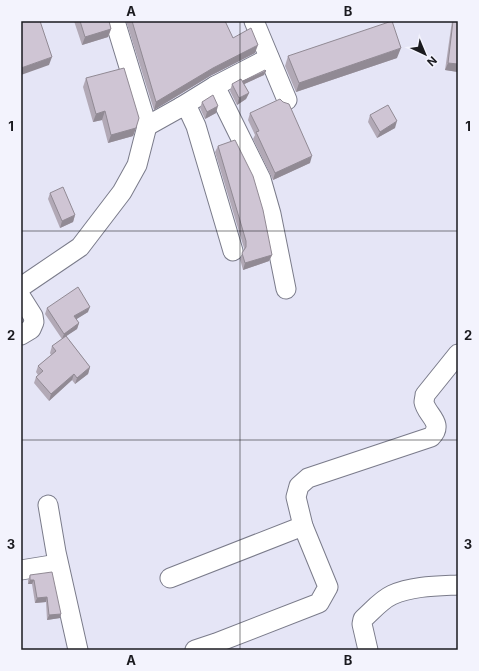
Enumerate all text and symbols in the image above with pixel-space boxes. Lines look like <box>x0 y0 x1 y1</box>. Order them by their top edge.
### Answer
text: A <box>126 3 136 19</box>
text: B <box>344 3 353 19</box>
north arrow <box>405 34 445 74</box>
text: N <box>424 53 440 69</box>
text: 1 <box>8 118 14 134</box>
text: 1 <box>465 118 471 134</box>
text: 2 <box>7 327 15 343</box>
text: 2 <box>464 327 472 343</box>
text: 3 <box>7 536 15 552</box>
text: 3 <box>464 536 472 552</box>
text: A <box>126 652 136 668</box>
text: B <box>344 652 353 668</box>

